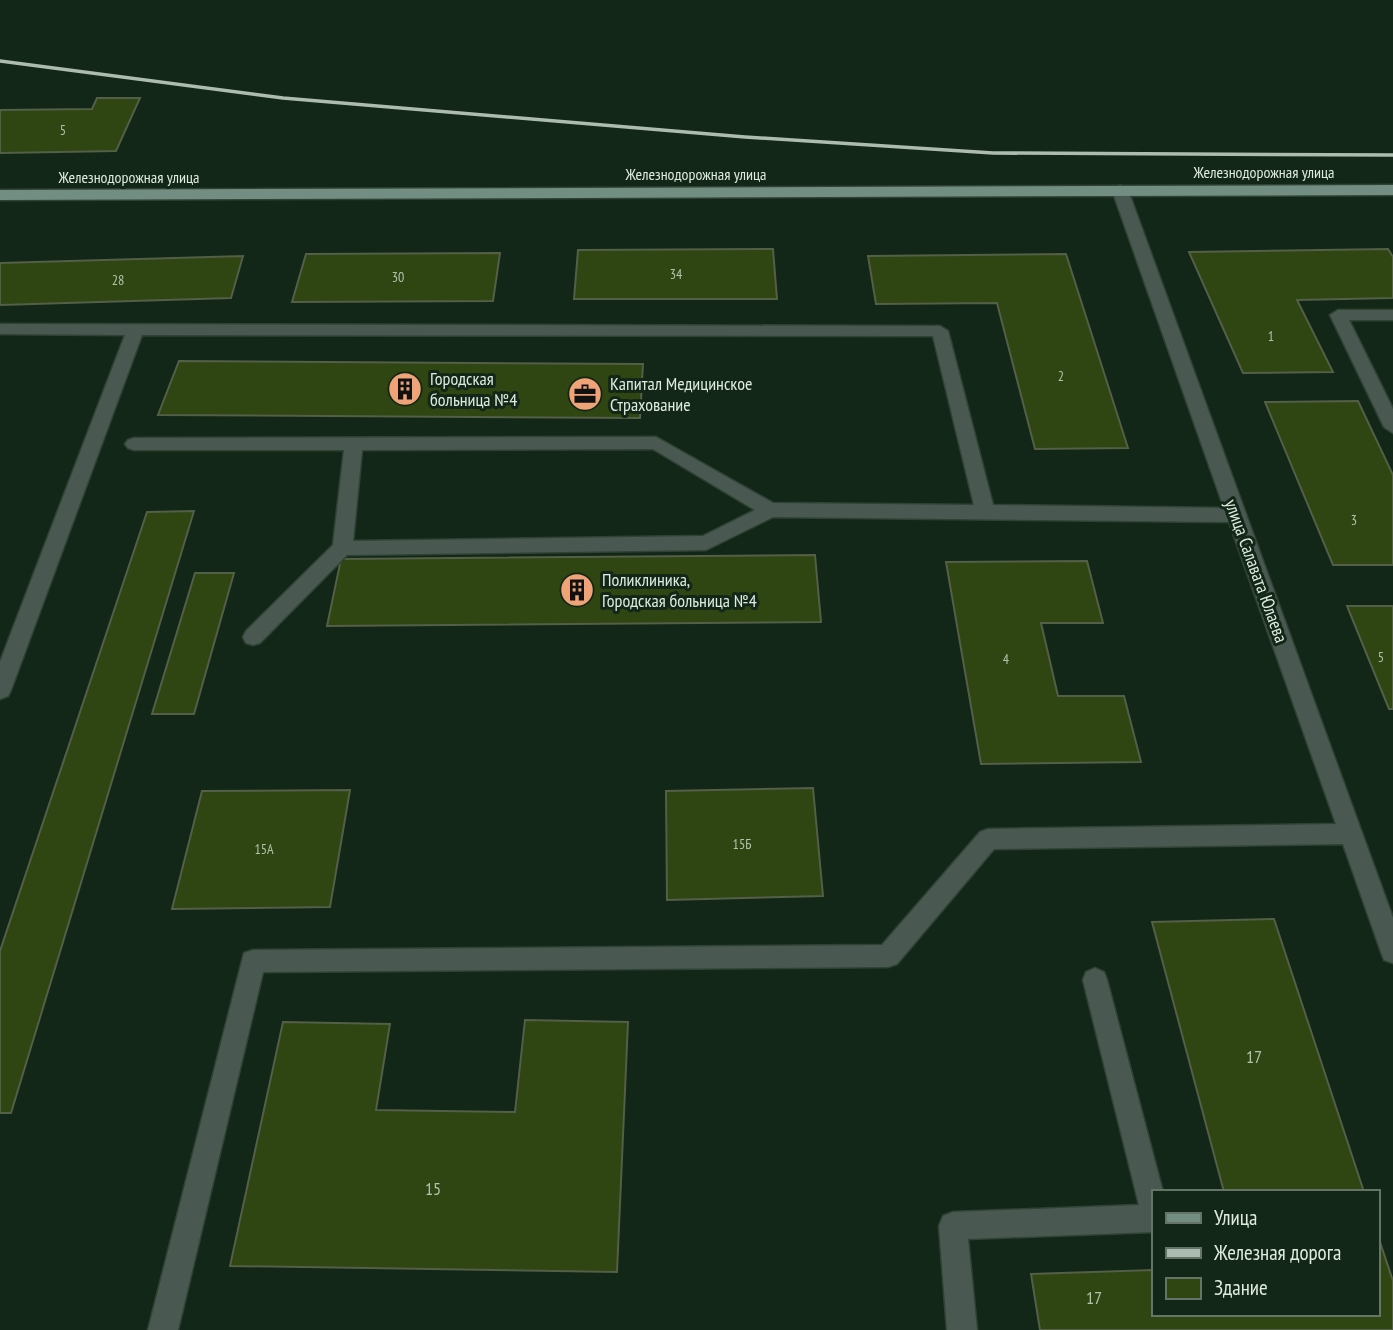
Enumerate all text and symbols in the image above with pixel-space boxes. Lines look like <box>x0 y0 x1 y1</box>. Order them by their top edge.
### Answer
house number: 5 <box>60 121 66 139</box>
street label: Железнодорожная улица <box>1193 162 1334 182</box>
street label: Железнодорожная улица <box>625 164 766 184</box>
street label: Железнодорожная улица <box>58 167 199 187</box>
house number: 34 <box>670 265 683 283</box>
house number: 30 <box>392 268 404 286</box>
house number: 28 <box>112 271 124 289</box>
house number: 1 <box>1268 327 1274 345</box>
place label: Городская больница №4 <box>430 367 517 411</box>
house number: 2 <box>1058 367 1064 385</box>
building icon: Городская больница №4 <box>386 370 424 408</box>
place label: Капитал Медицинское Страхование <box>610 372 752 416</box>
office icon: Капитал Медицинское Страхование <box>566 375 604 413</box>
street label: улица Салавата Юлаева <box>1220 496 1293 646</box>
house number: 3 <box>1351 511 1357 529</box>
place label: Поликлиника, Городская больница №4 <box>602 568 757 612</box>
building icon: Поликлиника, Городская больница №4 <box>558 571 596 609</box>
house number: 5 <box>1378 648 1384 666</box>
house number: 4 <box>1003 650 1010 668</box>
house number: 15Б <box>733 835 751 853</box>
house number: 15А <box>254 840 274 858</box>
house number: 17 <box>1246 1045 1262 1068</box>
house number: 15 <box>425 1177 441 1200</box>
legend <box>1152 1190 1379 1316</box>
text: Улица <box>1214 1204 1257 1231</box>
text: Железная дорога <box>1213 1239 1341 1266</box>
text: Здание <box>1214 1274 1268 1301</box>
house number: 17 <box>1086 1286 1102 1309</box>

